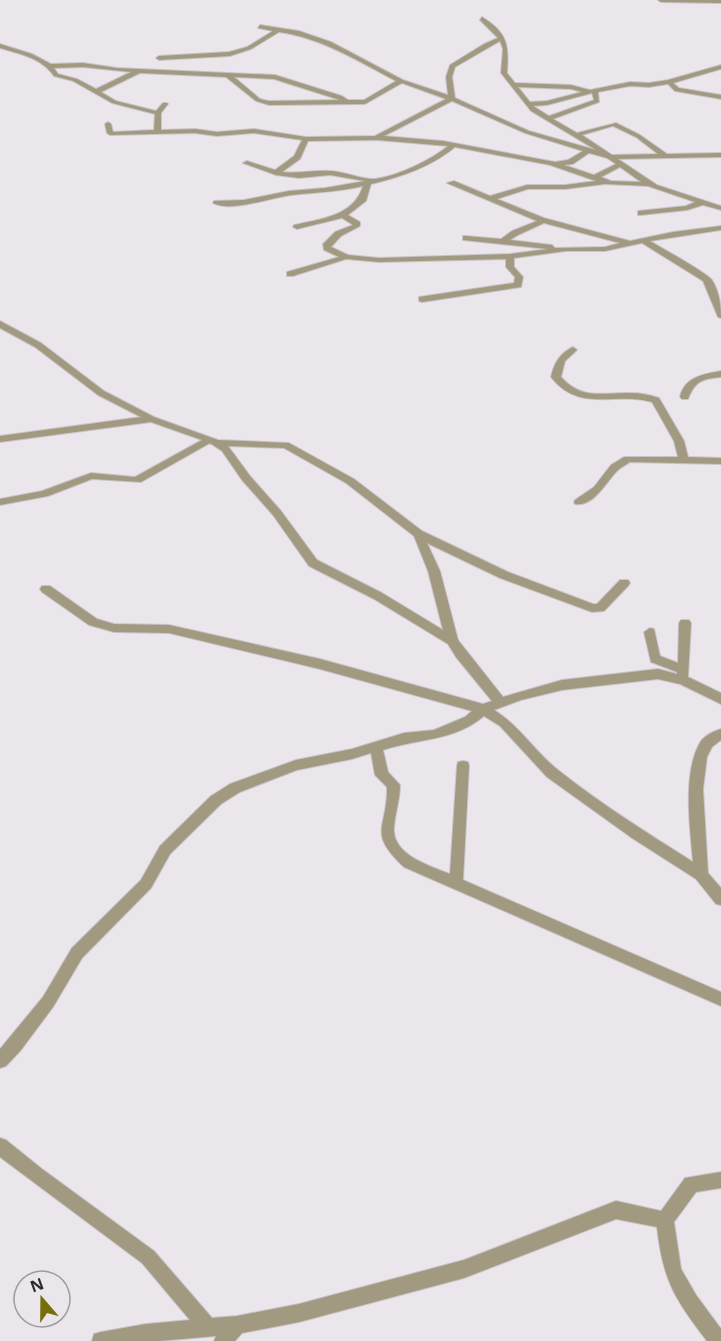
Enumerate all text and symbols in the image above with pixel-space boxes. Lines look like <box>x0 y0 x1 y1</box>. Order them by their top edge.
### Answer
north arrow <box>12 1269 72 1329</box>
text: N <box>27 1272 47 1297</box>

